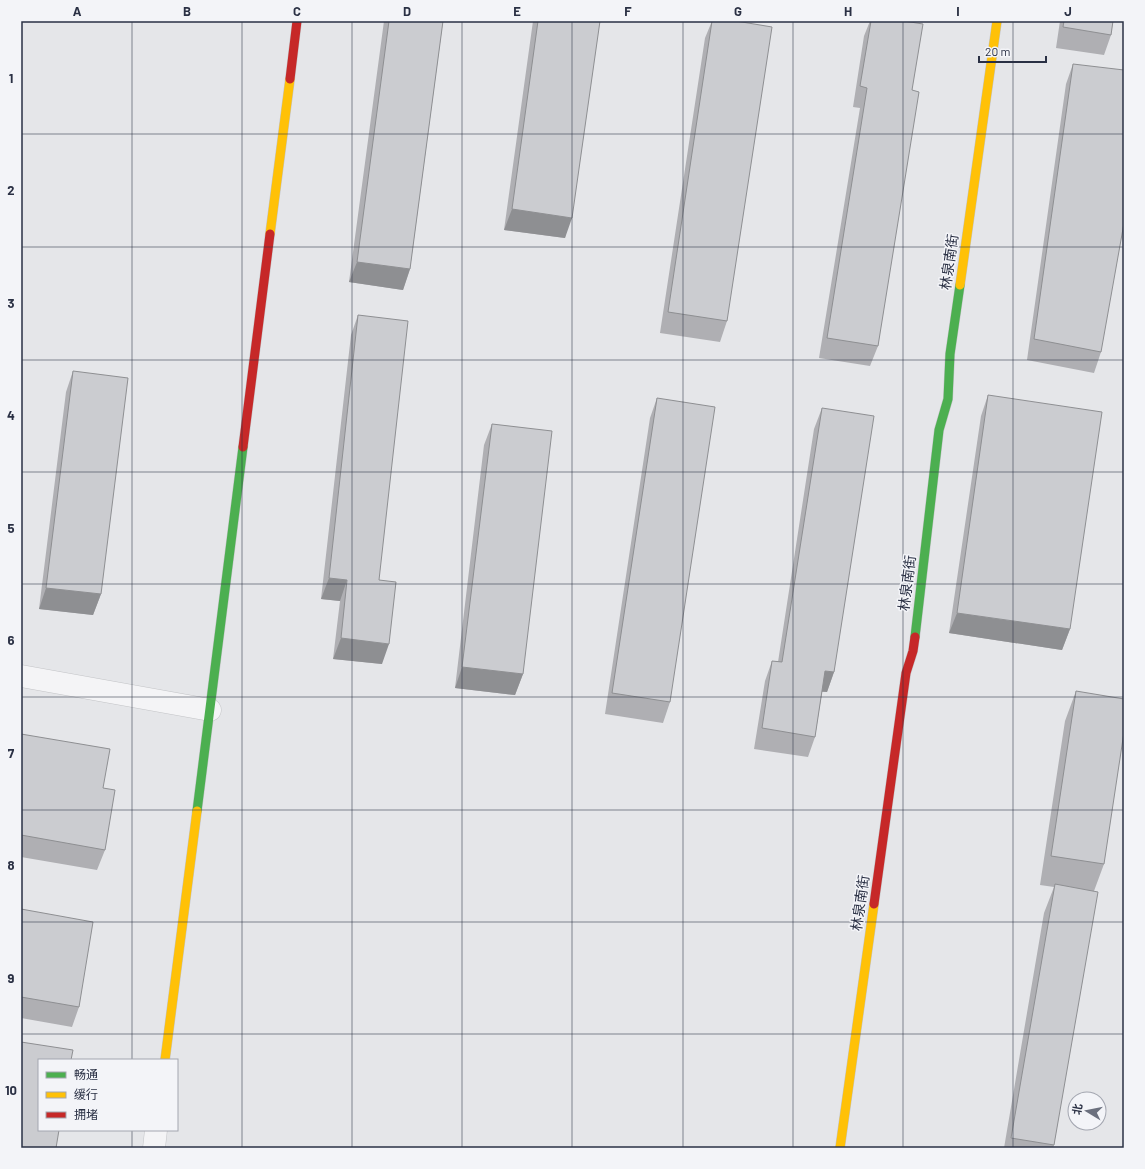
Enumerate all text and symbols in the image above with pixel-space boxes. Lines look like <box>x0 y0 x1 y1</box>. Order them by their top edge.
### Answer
text: A <box>73 3 82 19</box>
text: B <box>183 3 191 19</box>
text: C <box>293 3 301 19</box>
text: D <box>403 3 411 19</box>
text: E <box>513 3 521 19</box>
text: F <box>624 3 632 19</box>
text: G <box>734 3 742 19</box>
text: H <box>844 3 852 19</box>
text: I <box>956 3 960 19</box>
text: J <box>1064 3 1072 19</box>
scale bar <box>979 38 1046 64</box>
text: 20 m <box>985 44 1011 58</box>
text: 1 <box>9 70 13 86</box>
text: 2 <box>7 182 15 198</box>
street label: 林泉南街 <box>936 233 961 291</box>
text: 3 <box>7 295 15 311</box>
text: 4 <box>7 407 15 423</box>
text: 5 <box>7 520 15 536</box>
street label: 林泉南街 <box>895 554 918 612</box>
text: 6 <box>8 632 15 648</box>
text: 7 <box>8 745 15 761</box>
text: 8 <box>7 857 15 873</box>
street label: 林泉南街 <box>847 874 872 932</box>
text: 9 <box>8 970 15 986</box>
legend <box>38 1059 178 1131</box>
text: 畅通 <box>74 1067 98 1081</box>
text: 10 <box>5 1082 17 1098</box>
text: 缓行 <box>74 1087 98 1101</box>
north arrow <box>1067 1091 1107 1131</box>
text: 北 <box>1069 1103 1084 1116</box>
text: 拥堵 <box>74 1107 98 1121</box>

